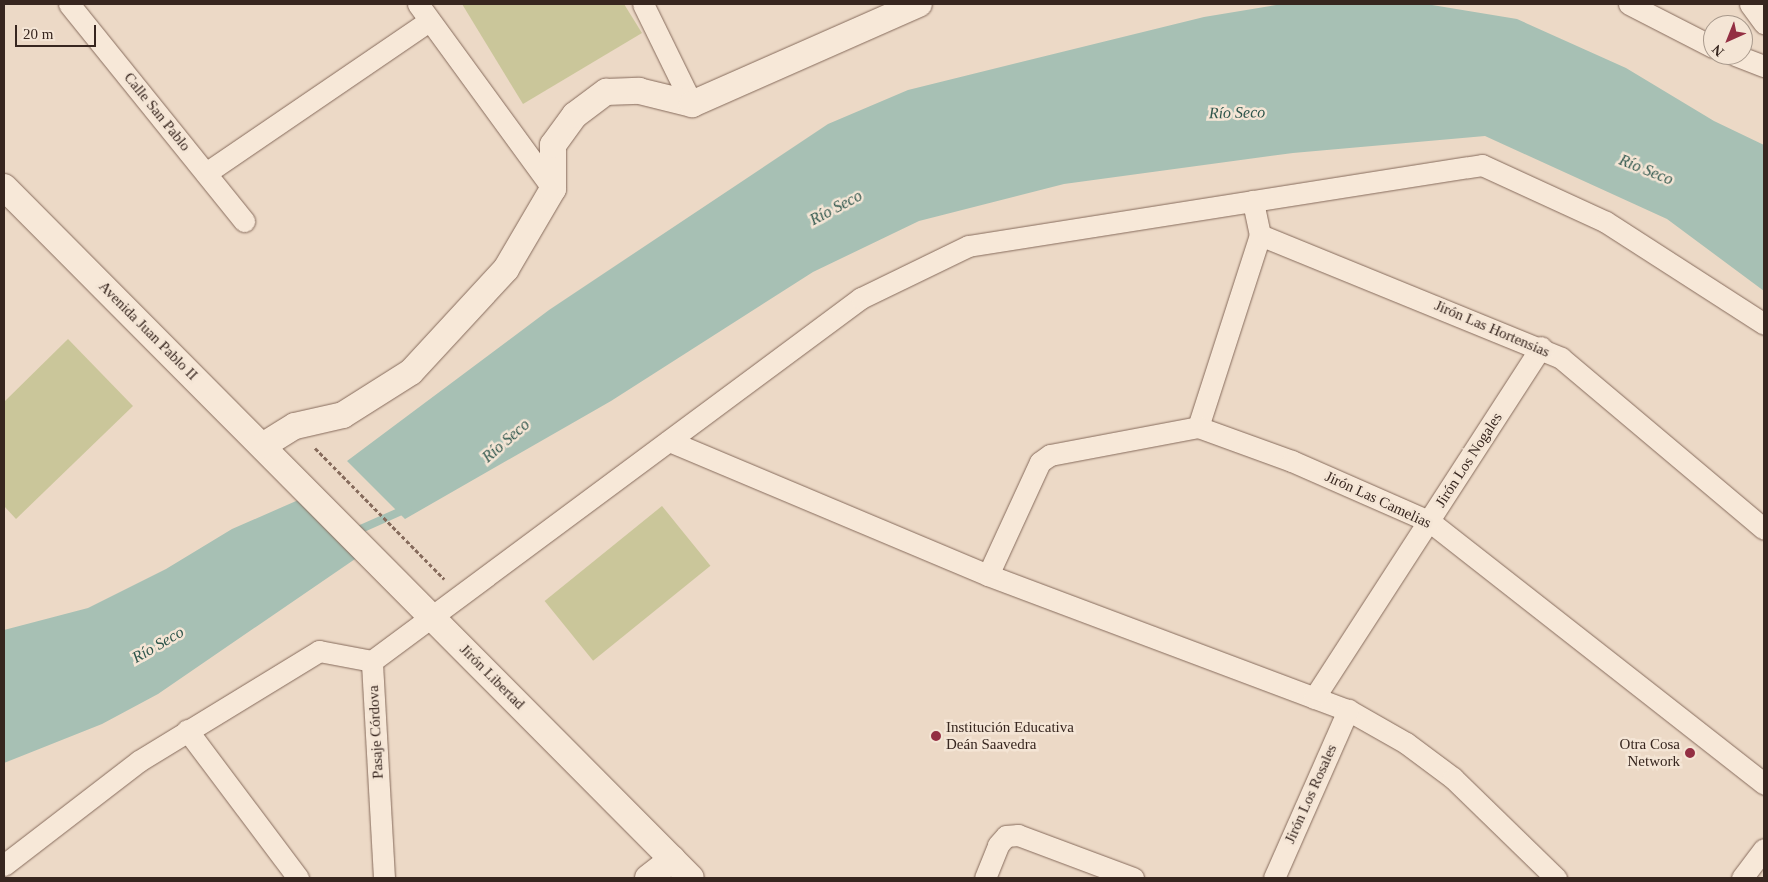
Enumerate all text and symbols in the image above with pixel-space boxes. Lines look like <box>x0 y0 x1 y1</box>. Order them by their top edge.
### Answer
scale bar <box>18 15 99 47</box>
north arrow <box>1703 15 1753 65</box>
text: 20 m <box>23 26 53 42</box>
text: N <box>1709 42 1727 59</box>
street label: Calle San Pablo <box>120 69 194 155</box>
water label: Río Seco <box>1209 103 1265 123</box>
water label: Río Seco <box>1616 151 1676 189</box>
water label: Río Seco <box>807 186 865 230</box>
street label: Avenida Juan Pablo II <box>95 278 201 384</box>
street label: Jirón Las Hortensias <box>1432 297 1552 361</box>
street label: Jirón Los Nogales <box>1432 409 1506 511</box>
water label: Río Seco <box>478 415 534 467</box>
street label: Jirón Las Camelias <box>1322 468 1434 532</box>
water label: Río Seco <box>129 623 187 667</box>
street label: Jirón Libertad <box>456 641 528 713</box>
street label: Pasaje Córdova <box>365 685 387 779</box>
place label: Institución Educativa Deán Saavedra <box>946 718 1074 753</box>
marker: Institución Educativa Deán Saavedra <box>930 730 942 742</box>
place label: Otra Cosa Network <box>1620 735 1680 770</box>
street label: Jirón Los Rosales <box>1281 742 1341 846</box>
marker: Otra Cosa Network <box>1684 747 1696 759</box>

